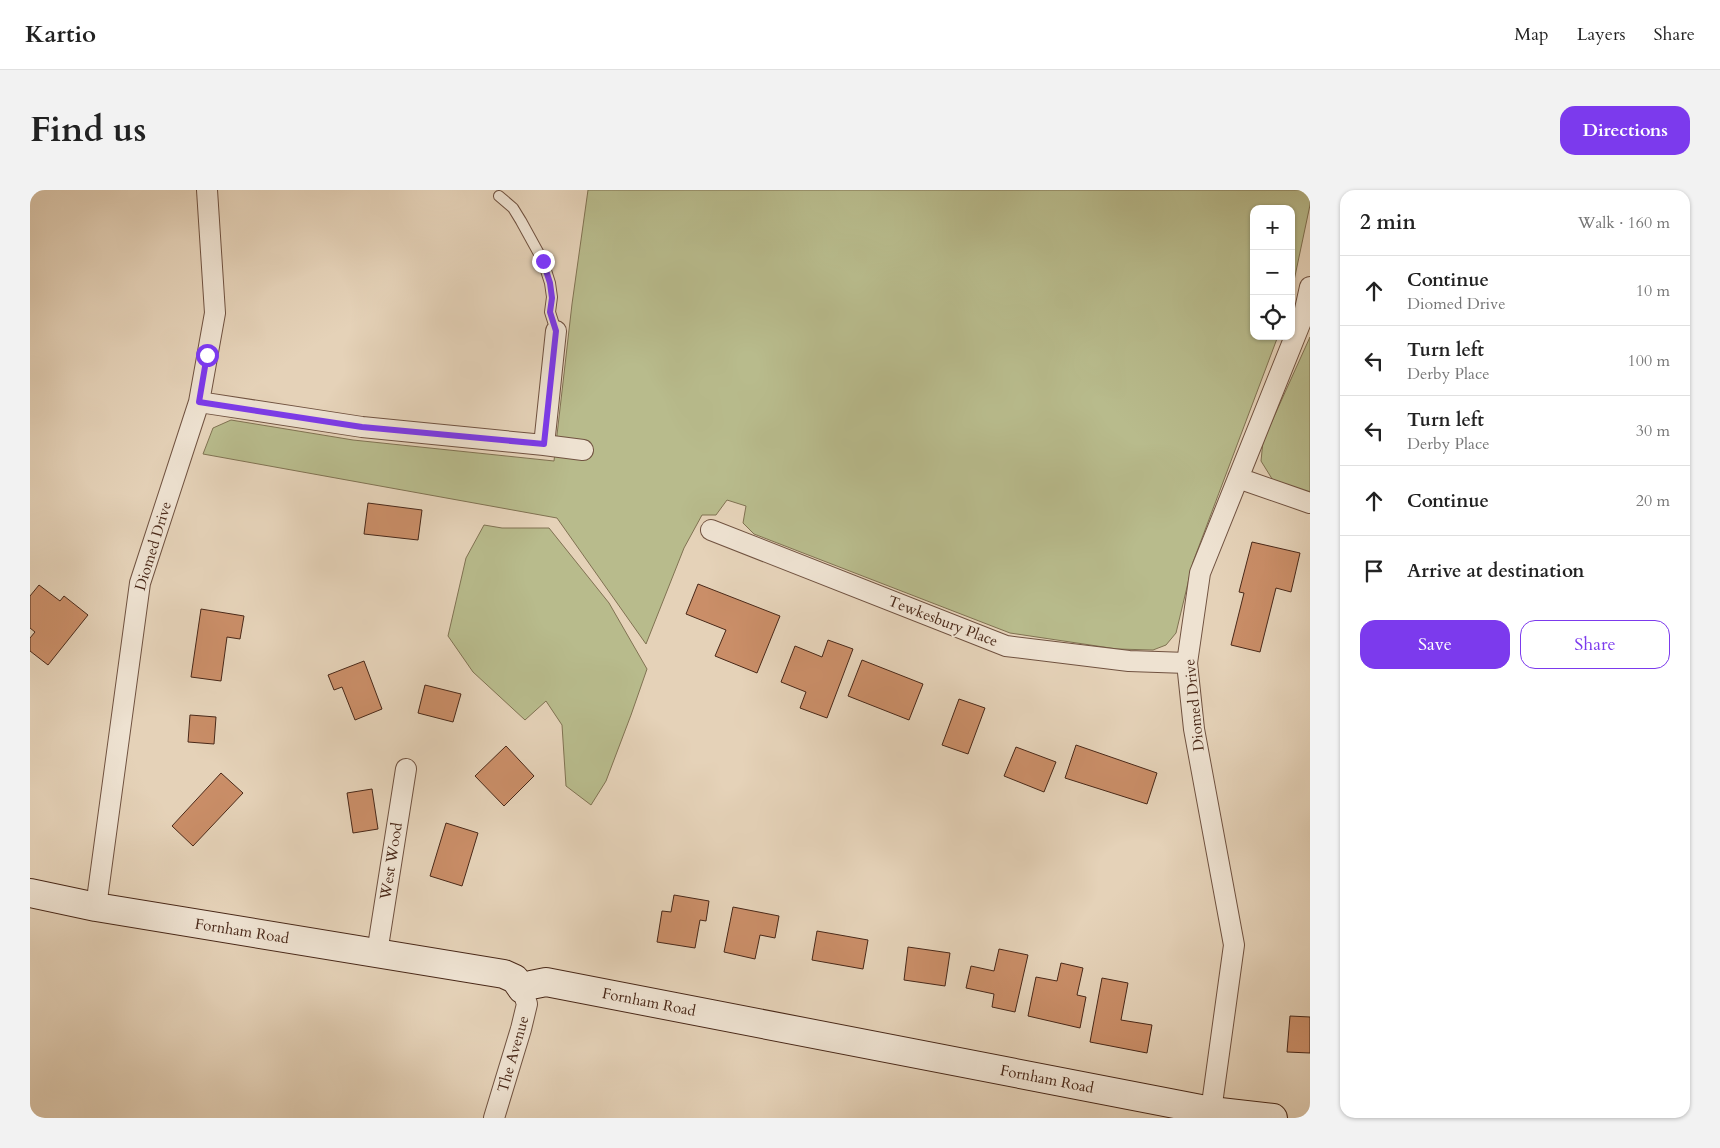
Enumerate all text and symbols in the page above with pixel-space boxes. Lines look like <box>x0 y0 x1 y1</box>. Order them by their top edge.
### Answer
text: Kartio <box>25 18 96 51</box>
text: Map <box>1514 22 1549 47</box>
text: Layers <box>1577 22 1626 47</box>
text: Share <box>1654 22 1695 47</box>
text: Find us <box>30 106 146 154</box>
button: Directions <box>1560 106 1690 155</box>
map controls <box>1250 205 1295 340</box>
button: + <box>1250 205 1295 250</box>
text: 2 min <box>1360 208 1416 237</box>
text: Walk · 160 m <box>1578 212 1670 234</box>
route end <box>532 250 555 273</box>
button: − <box>1250 250 1295 295</box>
text: Continue <box>1407 267 1489 293</box>
icon: ahead <box>1360 277 1388 305</box>
text: 10 m <box>1636 280 1670 302</box>
text: Diomed Drive <box>1407 293 1505 315</box>
button: locate <box>1250 295 1295 340</box>
text: Turn left <box>1407 337 1484 363</box>
route start <box>196 344 219 367</box>
icon: left <box>1360 347 1388 375</box>
text: 100 m <box>1628 350 1670 372</box>
text: Derby Place <box>1407 363 1489 385</box>
text: Turn left <box>1407 407 1484 433</box>
icon: left <box>1360 417 1388 445</box>
text: 30 m <box>1636 420 1670 442</box>
text: Derby Place <box>1407 433 1489 455</box>
icon: ahead <box>1360 487 1388 515</box>
text: Continue <box>1407 488 1489 514</box>
text: 20 m <box>1636 490 1670 512</box>
street label: Diomed Drive <box>130 499 176 593</box>
icon: arrive <box>1360 557 1388 585</box>
text: Arrive at destination <box>1407 558 1584 584</box>
street label: Tewkesbury Place <box>885 591 1001 651</box>
button: Save <box>1360 620 1510 669</box>
button: Share <box>1520 620 1670 669</box>
street label: Diomed Drive <box>1179 658 1209 752</box>
street label: West Wood <box>375 821 407 902</box>
street label: Fornham Road <box>193 914 291 948</box>
street label: Fornham Road <box>600 983 698 1021</box>
street label: The Avenue <box>493 1013 534 1095</box>
street label: Fornham Road <box>998 1060 1096 1098</box>

